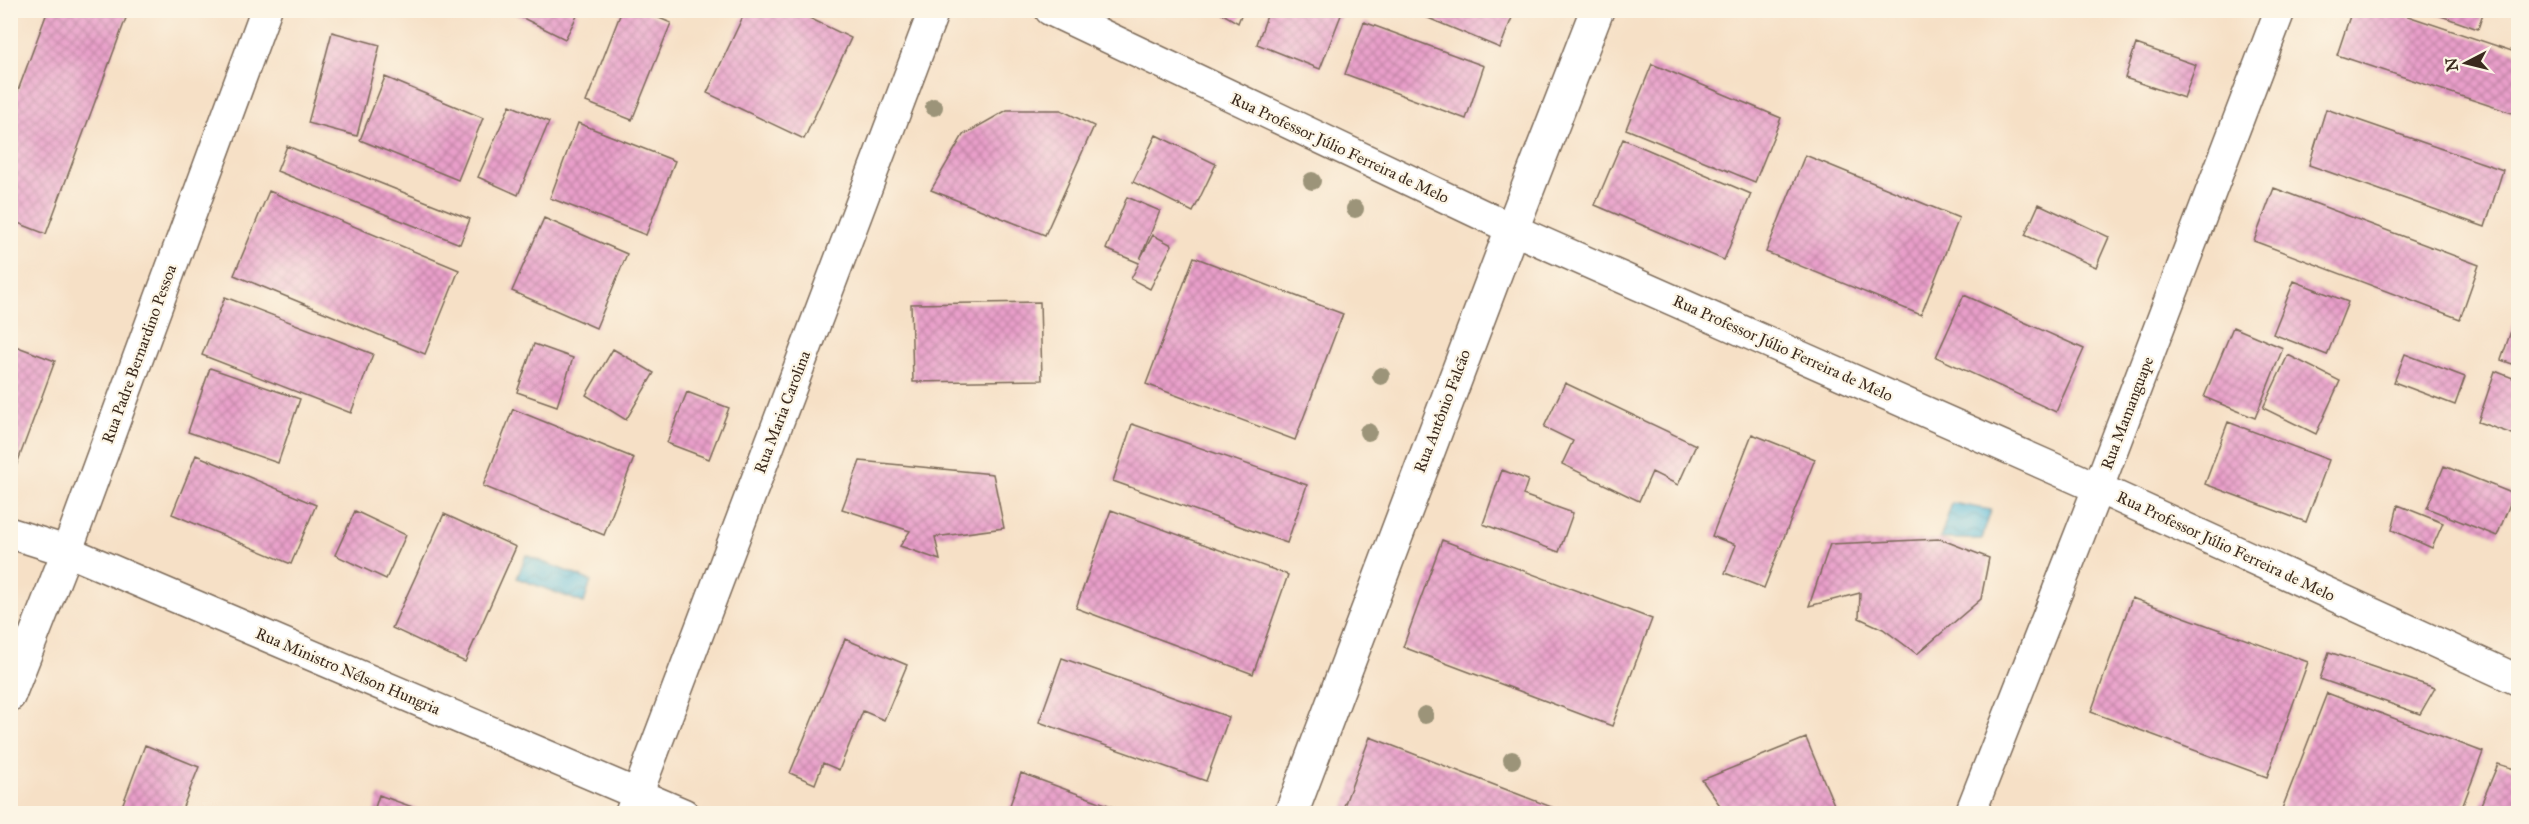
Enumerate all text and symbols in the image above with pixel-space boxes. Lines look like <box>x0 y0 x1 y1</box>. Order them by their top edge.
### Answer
north arrow <box>2436 33 2496 93</box>
text: N <box>2441 56 2462 73</box>
street label: Rua Professor Júlio Ferreira de Melo <box>1227 89 1452 208</box>
street label: Rua Padre Bernardino Pessoa <box>98 262 180 446</box>
street label: Rua Professor Júlio Ferreira de Melo <box>1670 291 1896 406</box>
street label: Rua Antônio Falcão <box>1410 347 1474 475</box>
street label: Rua Maria Carolina <box>750 348 814 476</box>
street label: Rua Mamanguape <box>2097 353 2158 473</box>
street label: Rua Professor Júlio Ferreira de Melo <box>2113 487 2338 606</box>
street label: Rua Ministro Nélson Hungria <box>252 623 443 720</box>

